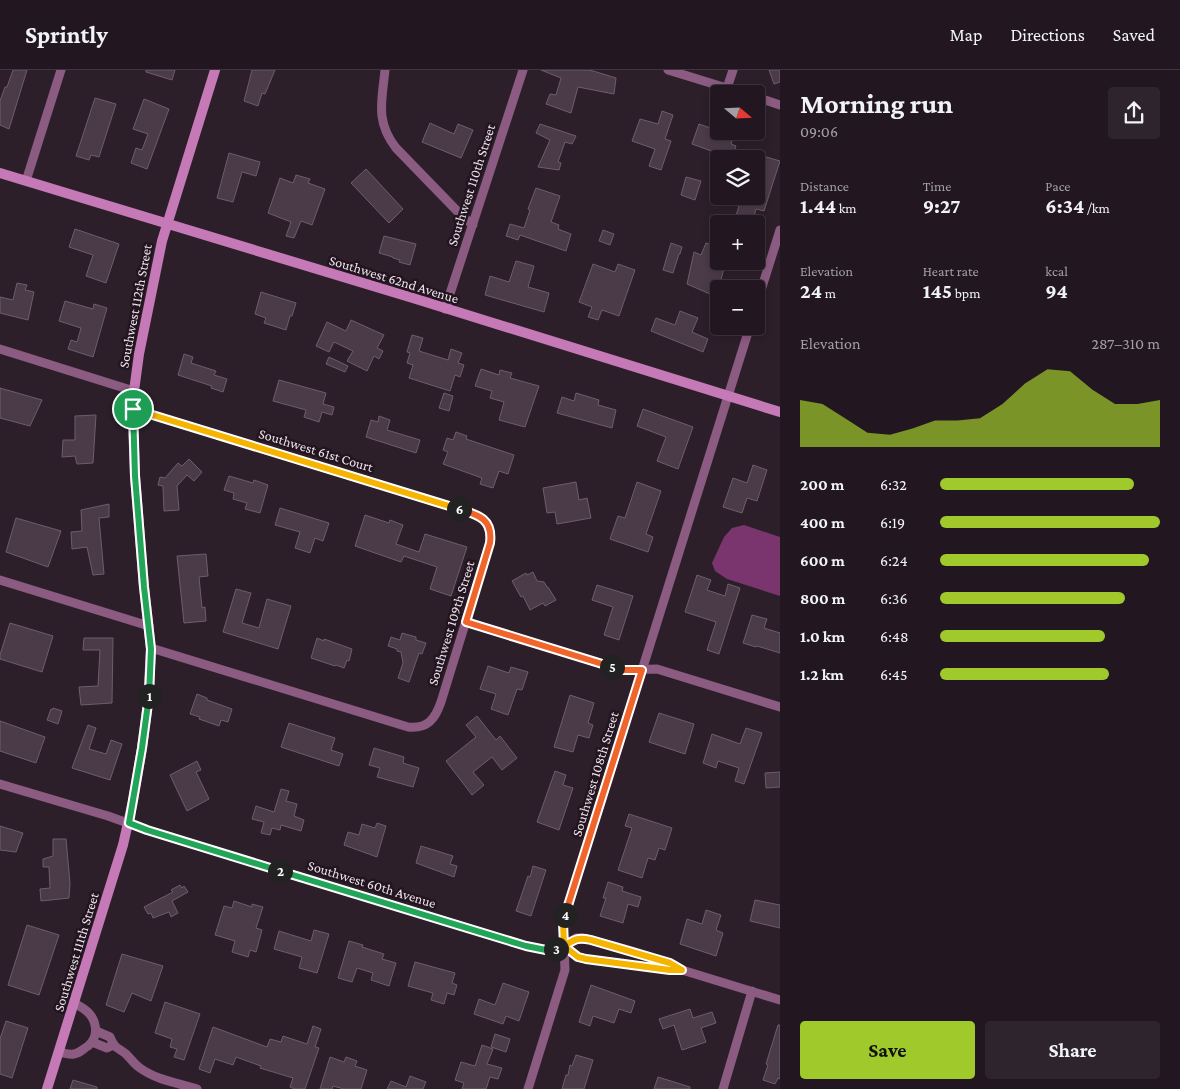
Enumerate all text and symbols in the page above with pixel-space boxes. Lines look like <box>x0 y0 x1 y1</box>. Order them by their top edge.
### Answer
text: Sprintly <box>25 21 108 48</box>
text: Map <box>950 25 982 45</box>
text: Directions <box>1010 25 1085 45</box>
text: Saved <box>1113 25 1155 45</box>
north arrow <box>710 85 765 140</box>
map controls <box>710 85 765 335</box>
button: share <box>1108 87 1160 139</box>
text: Morning run <box>800 88 953 119</box>
street label: Southwest 110th Street <box>444 122 498 248</box>
text: 09:06 <box>800 123 838 140</box>
button: layers <box>710 150 765 205</box>
text: Distance <box>800 178 849 194</box>
text: Time <box>923 178 951 194</box>
text: Pace <box>1045 178 1071 194</box>
text: 1.44 <box>800 194 836 218</box>
text: 9:27 <box>923 194 960 218</box>
text: 6:34 <box>1045 194 1084 218</box>
text: km <box>836 200 857 216</box>
text: /km <box>1084 200 1110 216</box>
button: + <box>710 215 765 270</box>
street label: Southwest 112th Street <box>115 242 155 369</box>
street label: Southwest 62nd Avenue <box>327 252 461 306</box>
text: Elevation <box>800 263 853 279</box>
text: Heart rate <box>923 263 979 279</box>
text: kcal <box>1045 263 1068 279</box>
text: 24 <box>800 279 822 303</box>
text: 145 <box>923 279 952 303</box>
text: 94 <box>1045 279 1068 303</box>
button: − <box>710 280 765 335</box>
text: m <box>822 285 836 301</box>
text: bpm <box>952 285 980 301</box>
text: Elevation <box>800 335 861 352</box>
text: 287–310 m <box>1091 335 1160 352</box>
pin <box>112 388 154 430</box>
icon: arrive <box>119 395 147 423</box>
street label: Southwest 61st Court <box>257 425 375 475</box>
text: 200 m <box>800 476 844 493</box>
text: 6:32 <box>880 476 907 493</box>
pin: 6 <box>446 496 472 522</box>
text: 6 <box>456 501 463 517</box>
text: 400 m <box>800 514 845 531</box>
text: 6:19 <box>880 514 905 531</box>
text: 600 m <box>800 552 845 569</box>
text: 6:24 <box>880 552 908 569</box>
street label: Southwest 109th Street <box>424 558 478 687</box>
text: 800 m <box>800 590 845 607</box>
text: 6:36 <box>880 590 908 607</box>
text: 1.0 km <box>800 628 845 645</box>
text: 6:48 <box>880 628 909 645</box>
pin: 5 <box>600 654 624 680</box>
text: 5 <box>609 659 616 675</box>
text: 1.2 km <box>800 666 844 683</box>
text: 6:45 <box>880 666 907 683</box>
pin: 1 <box>136 684 162 708</box>
text: 1 <box>147 688 152 704</box>
street label: Southwest 108th Street <box>568 709 622 838</box>
street label: Southwest 60th Avenue <box>306 857 438 911</box>
pin: 2 <box>268 858 292 884</box>
text: 2 <box>277 863 284 879</box>
street label: Southwest 111th Street <box>50 890 102 1013</box>
pin: 4 <box>552 902 578 928</box>
text: 4 <box>562 907 569 923</box>
pin: 3 <box>544 936 568 962</box>
text: 3 <box>553 941 560 957</box>
button: Save <box>800 1021 975 1079</box>
button: Share <box>985 1021 1160 1079</box>

